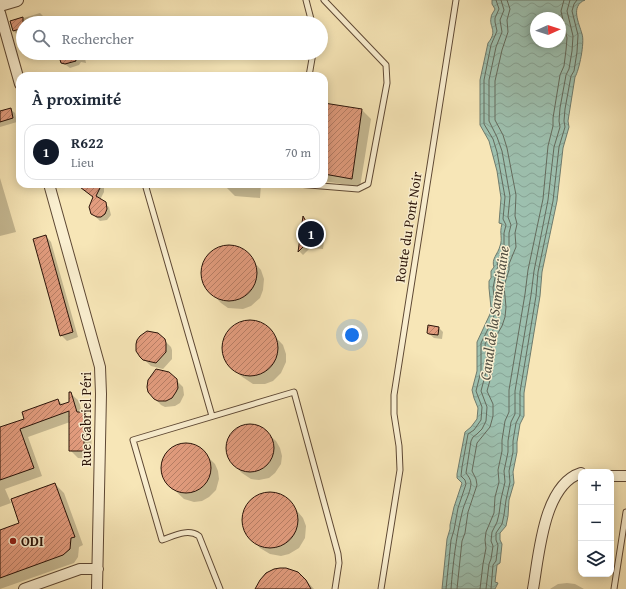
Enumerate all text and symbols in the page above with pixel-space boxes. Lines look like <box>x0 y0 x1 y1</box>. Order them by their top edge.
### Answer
north arrow <box>530 12 566 48</box>
search box <box>16 16 328 60</box>
icon: search <box>30 27 52 49</box>
text: Rechercher <box>62 28 134 49</box>
text: À proximité <box>32 86 121 111</box>
text: R622 <box>71 132 104 153</box>
text: 1 <box>43 143 49 162</box>
text: 70 m <box>285 143 311 162</box>
text: Lieu <box>71 153 94 172</box>
street label: Route du Pont Noir <box>389 170 427 284</box>
pin: 1 <box>298 219 324 249</box>
water label: Canal de la Samaritaine <box>474 244 514 382</box>
your location <box>342 325 362 345</box>
street label: Rue Gabriel Péri <box>76 372 96 466</box>
map controls <box>578 469 614 577</box>
button: + <box>578 469 614 505</box>
button: − <box>578 505 614 541</box>
place label: ODI <box>21 531 44 551</box>
marker: ODI <box>8 536 18 546</box>
button: layers <box>578 541 614 577</box>

